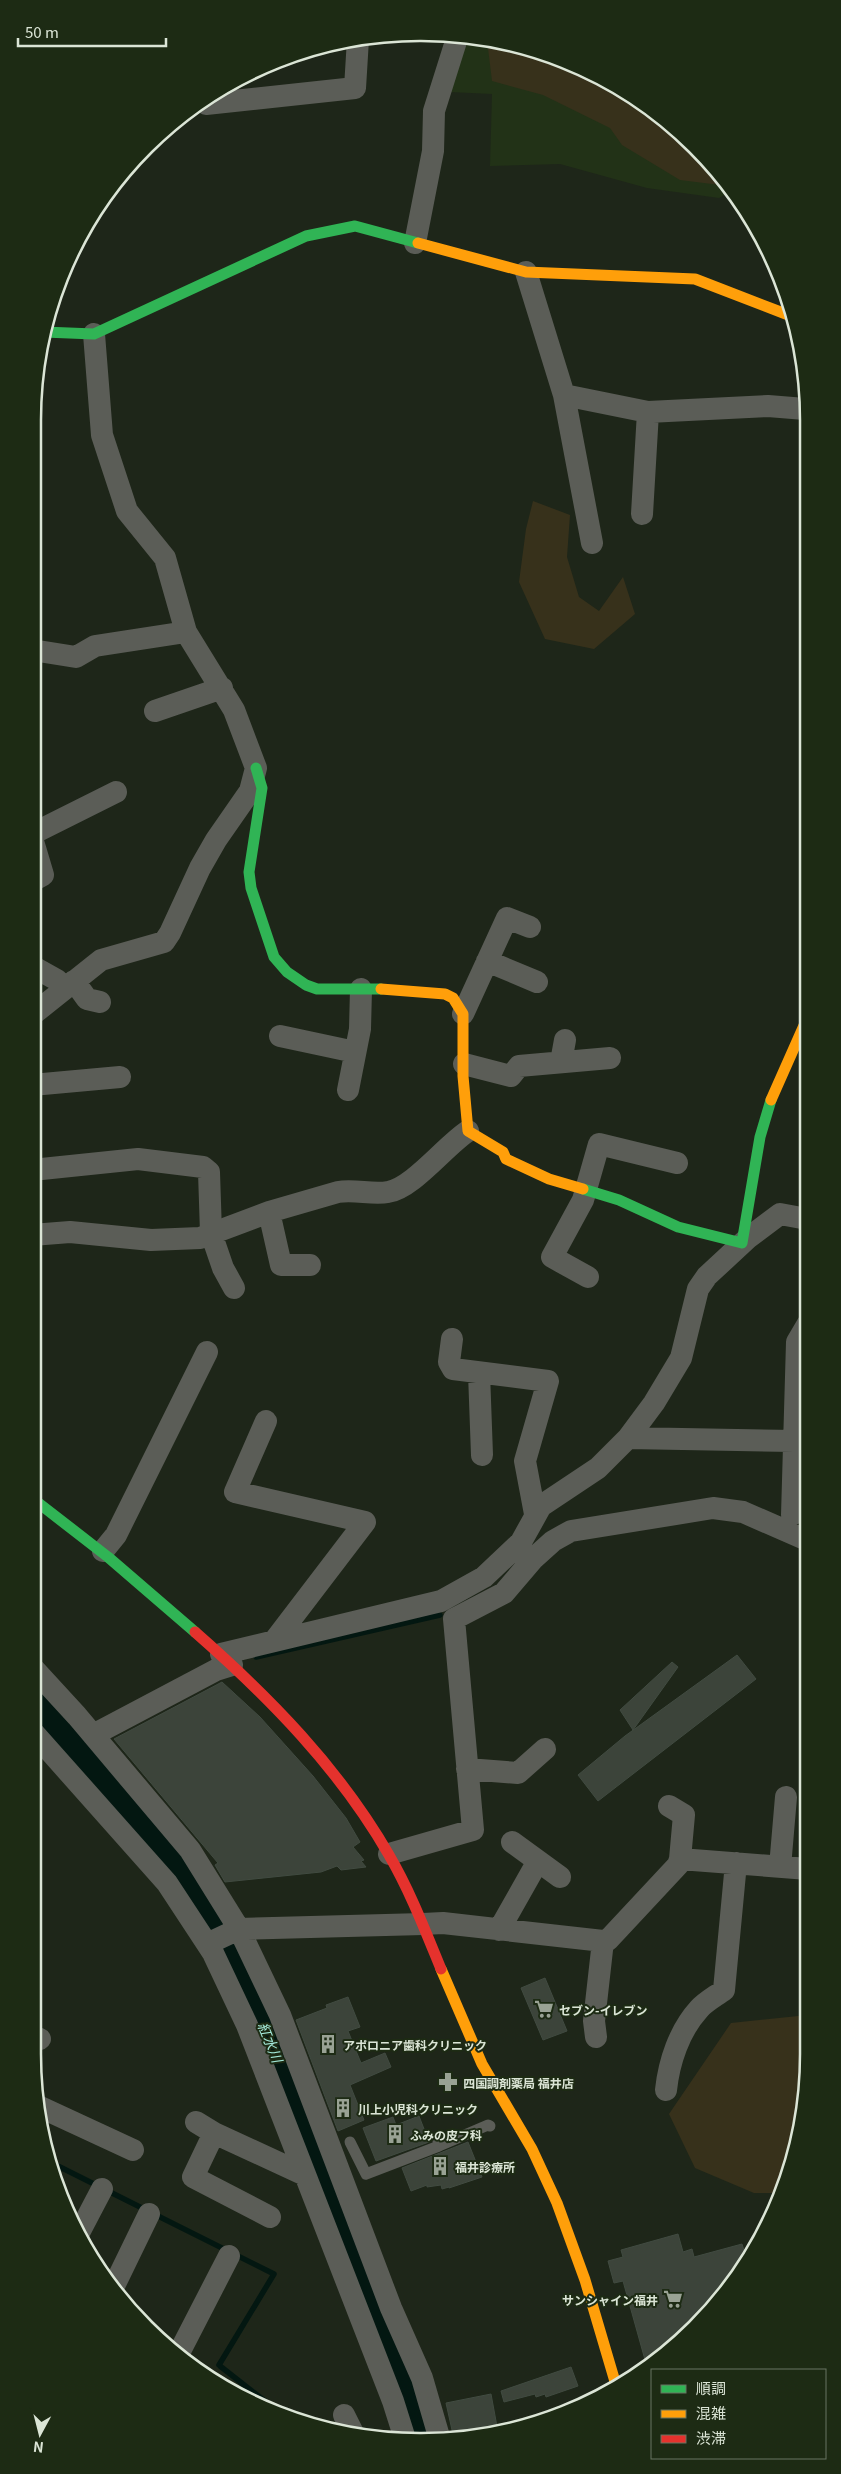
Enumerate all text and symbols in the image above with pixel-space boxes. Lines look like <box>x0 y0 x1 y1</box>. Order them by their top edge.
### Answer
scale bar <box>18 15 165 47</box>
text: 50 m <box>25 21 59 42</box>
supermarket icon: セブン-イレブン <box>533 1998 555 2020</box>
place label: セブン-イレブン <box>559 2001 647 2018</box>
water label: 紅水川 <box>254 2019 289 2067</box>
building icon: アポロニア歯科クリニック <box>317 2033 339 2055</box>
place label: アポロニア歯科クリニック <box>343 2036 487 2053</box>
pharmacy icon: 四国調剤薬局 福井店 <box>437 2071 459 2093</box>
place label: 四国調剤薬局 福井店 <box>463 2074 574 2091</box>
building icon: 川上小児科クリニック <box>332 2097 354 2119</box>
place label: 川上小児科クリニック <box>358 2100 478 2117</box>
building icon: ふみの皮フ科 <box>384 2123 406 2145</box>
place label: ふみの皮フ科 <box>410 2126 482 2143</box>
building icon: 福井診療所 <box>429 2155 451 2177</box>
place label: 福井診療所 <box>455 2158 515 2175</box>
supermarket icon: サンシャイン福井 <box>662 2288 684 2310</box>
place label: サンシャイン福井 <box>562 2291 658 2308</box>
legend <box>651 2369 826 2459</box>
text: 順調 <box>696 2377 726 2398</box>
text: 混雑 <box>696 2402 726 2423</box>
north arrow <box>15 2409 65 2459</box>
text: 渋滞 <box>696 2427 726 2448</box>
text: N <box>32 2437 45 2458</box>

